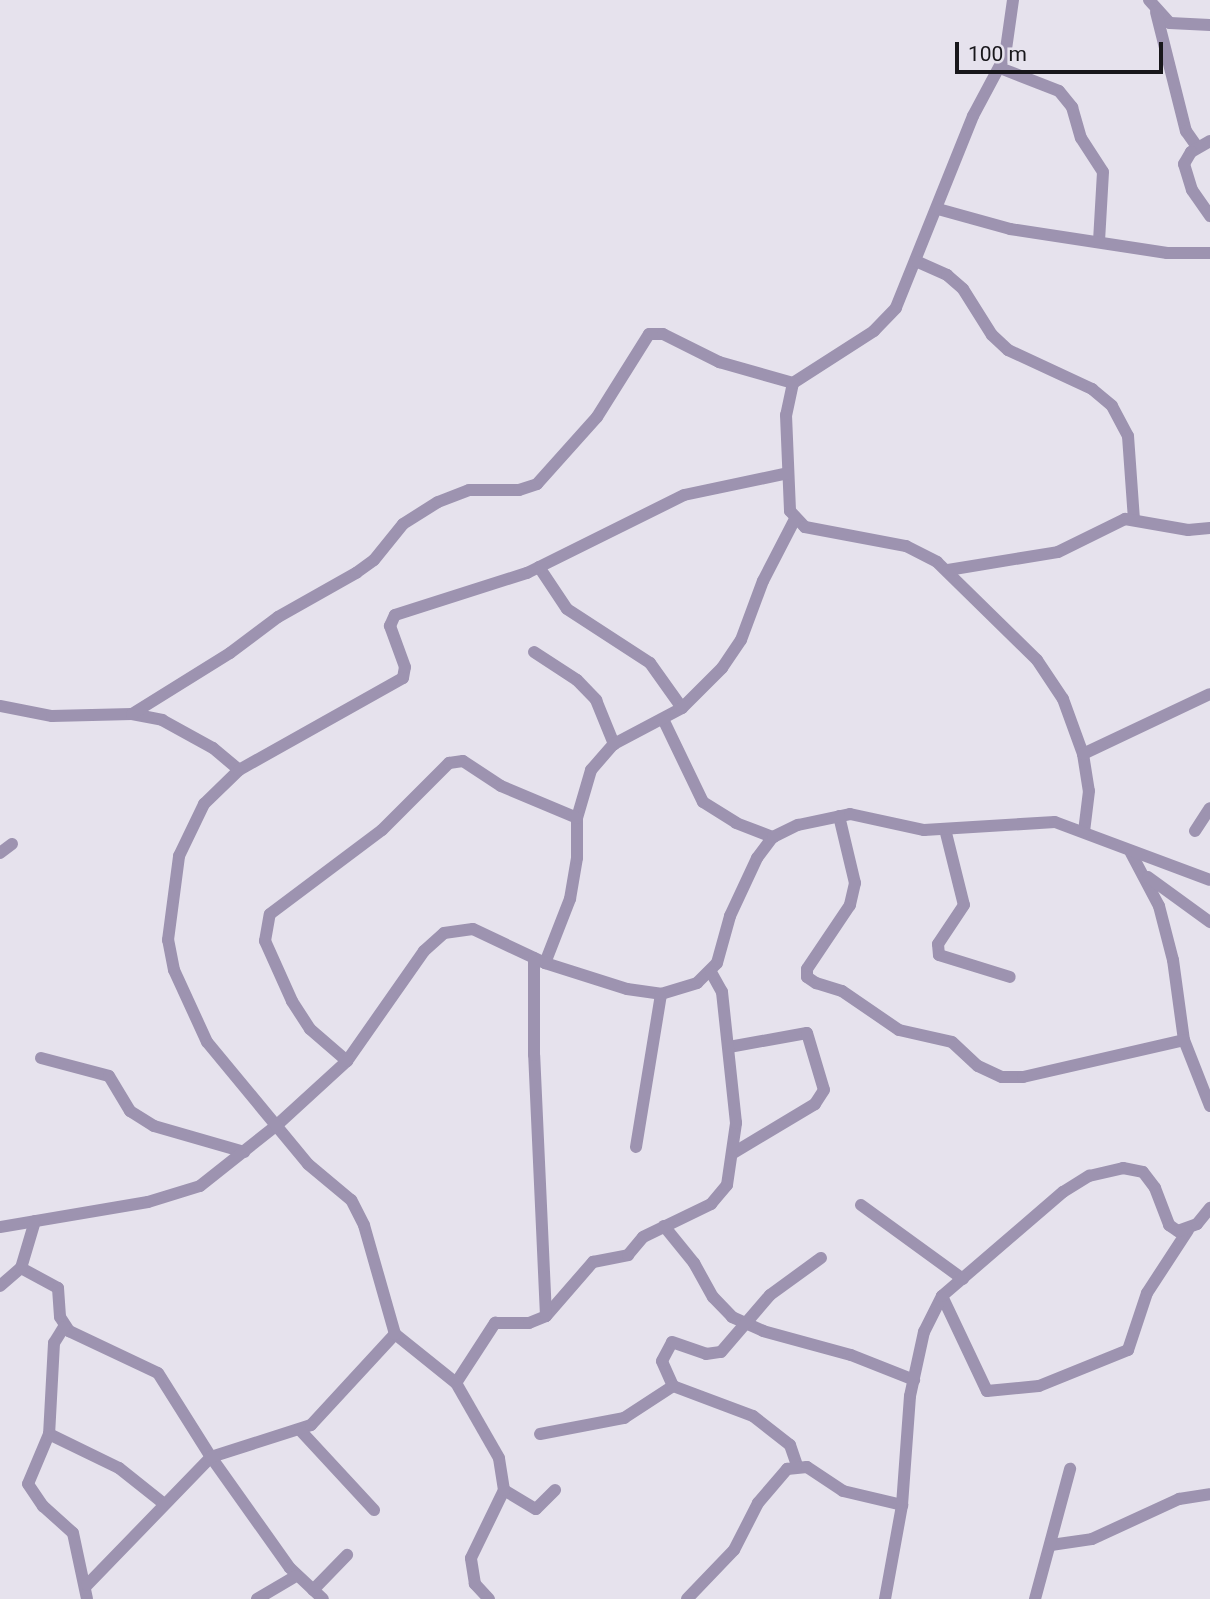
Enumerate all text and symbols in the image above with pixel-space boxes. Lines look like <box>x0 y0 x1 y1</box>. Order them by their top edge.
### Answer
scale bar <box>958 28 1166 72</box>
text: 100 m <box>968 42 1027 66</box>

